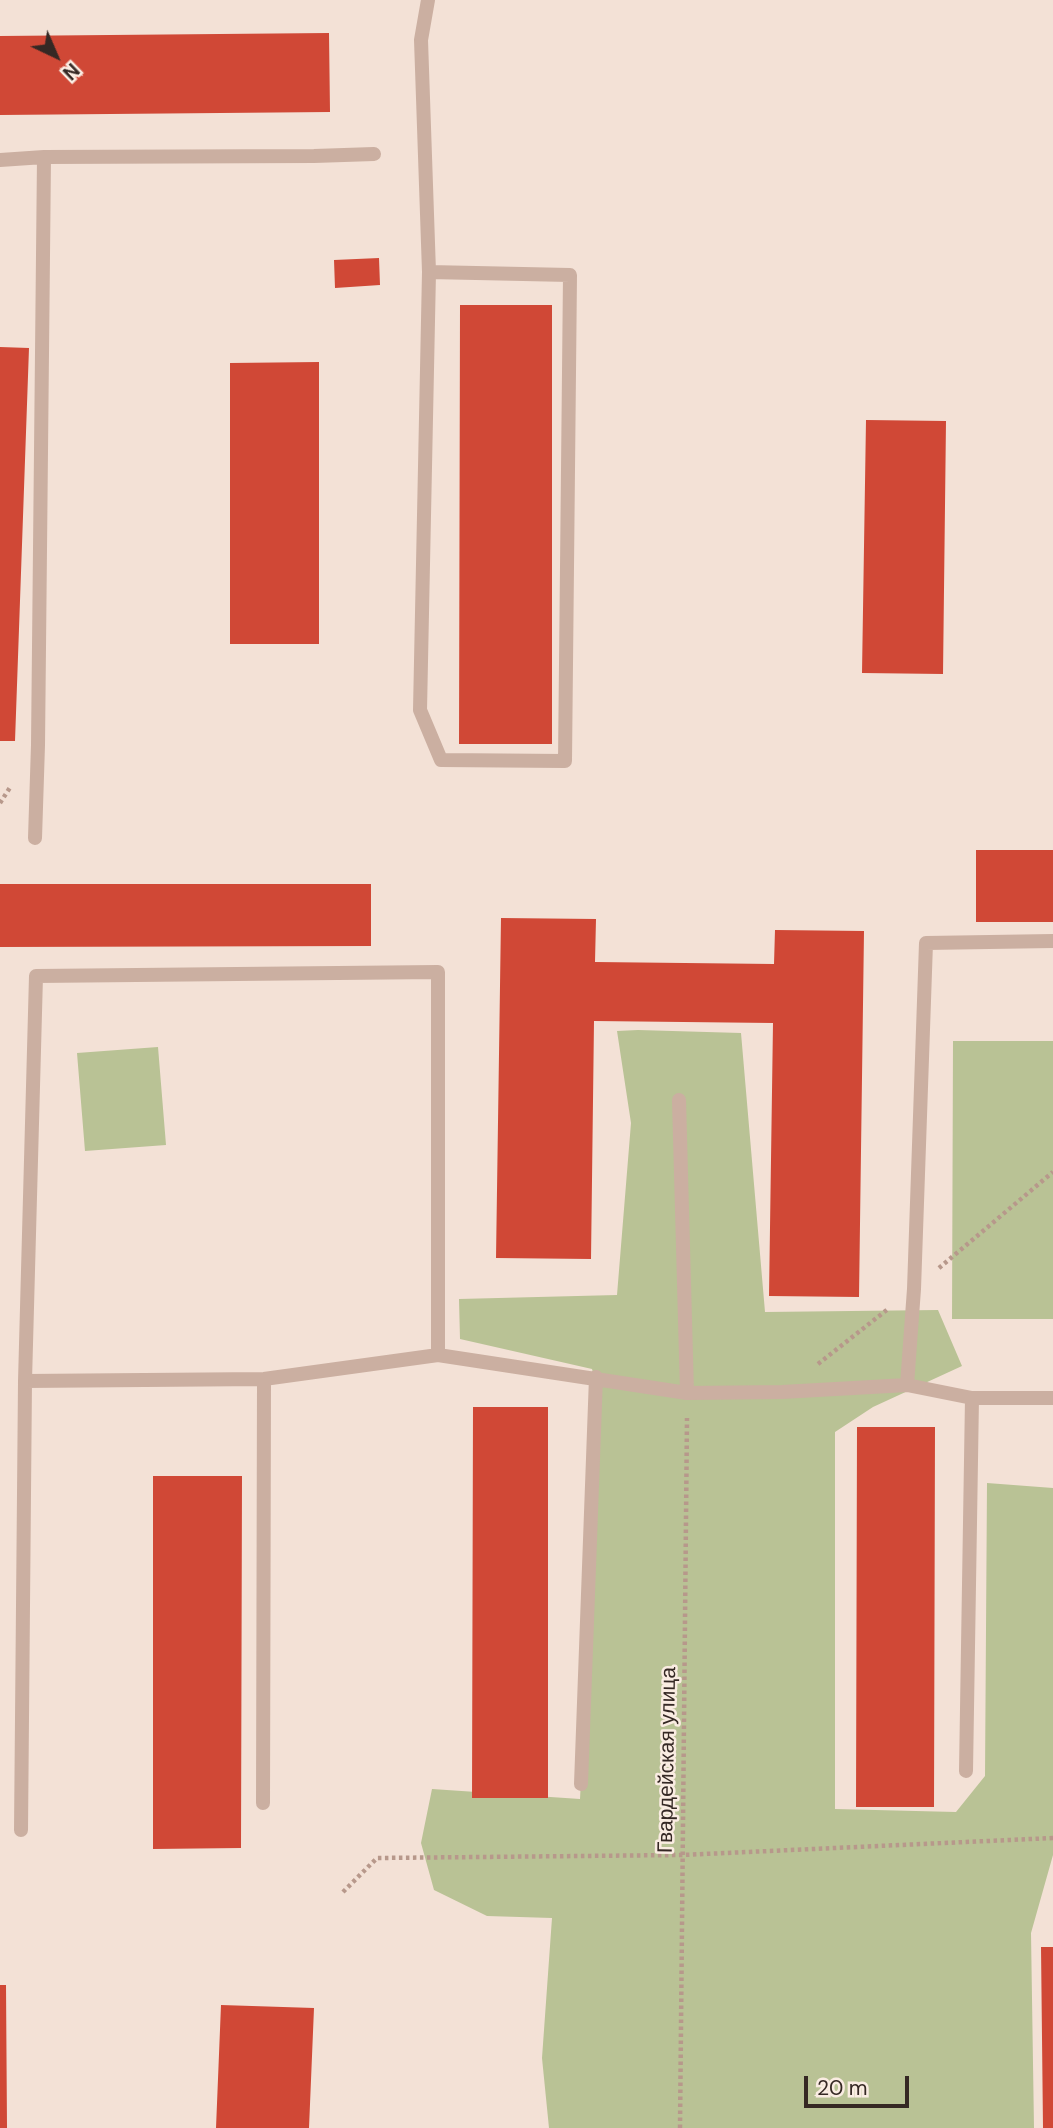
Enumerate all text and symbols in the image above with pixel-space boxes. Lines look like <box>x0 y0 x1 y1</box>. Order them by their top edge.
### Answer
north arrow <box>21 21 91 91</box>
text: N <box>57 58 85 85</box>
street label: Гвардейская улица <box>654 1667 682 1853</box>
scale bar <box>808 2062 913 2106</box>
text: 20 m <box>817 2074 868 2102</box>

